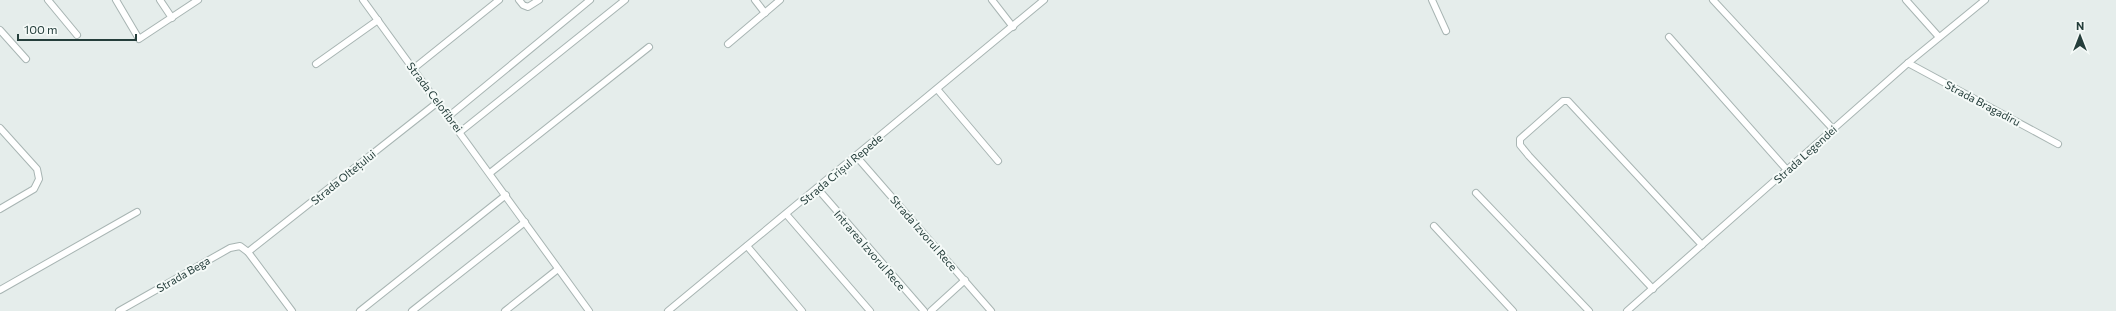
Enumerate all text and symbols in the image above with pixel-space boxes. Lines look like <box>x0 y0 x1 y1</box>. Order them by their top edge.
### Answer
scale bar <box>18 16 136 42</box>
north arrow <box>2060 16 2100 56</box>
text: N <box>2076 19 2084 32</box>
text: 100 m <box>24 22 58 36</box>
street label: Strada Celofibrei <box>404 59 466 135</box>
street label: Strada Bragadiru <box>1943 78 2023 128</box>
street label: Strada Legendei <box>1771 122 1839 186</box>
street label: Strada Crișul Repede <box>797 131 885 208</box>
street label: Strada Oltețului <box>308 147 379 208</box>
street label: Strada Izvorul Rece <box>888 193 960 273</box>
street label: Intrarea Izvorul Rece <box>832 207 908 293</box>
street label: Strada Bega <box>154 253 212 295</box>

